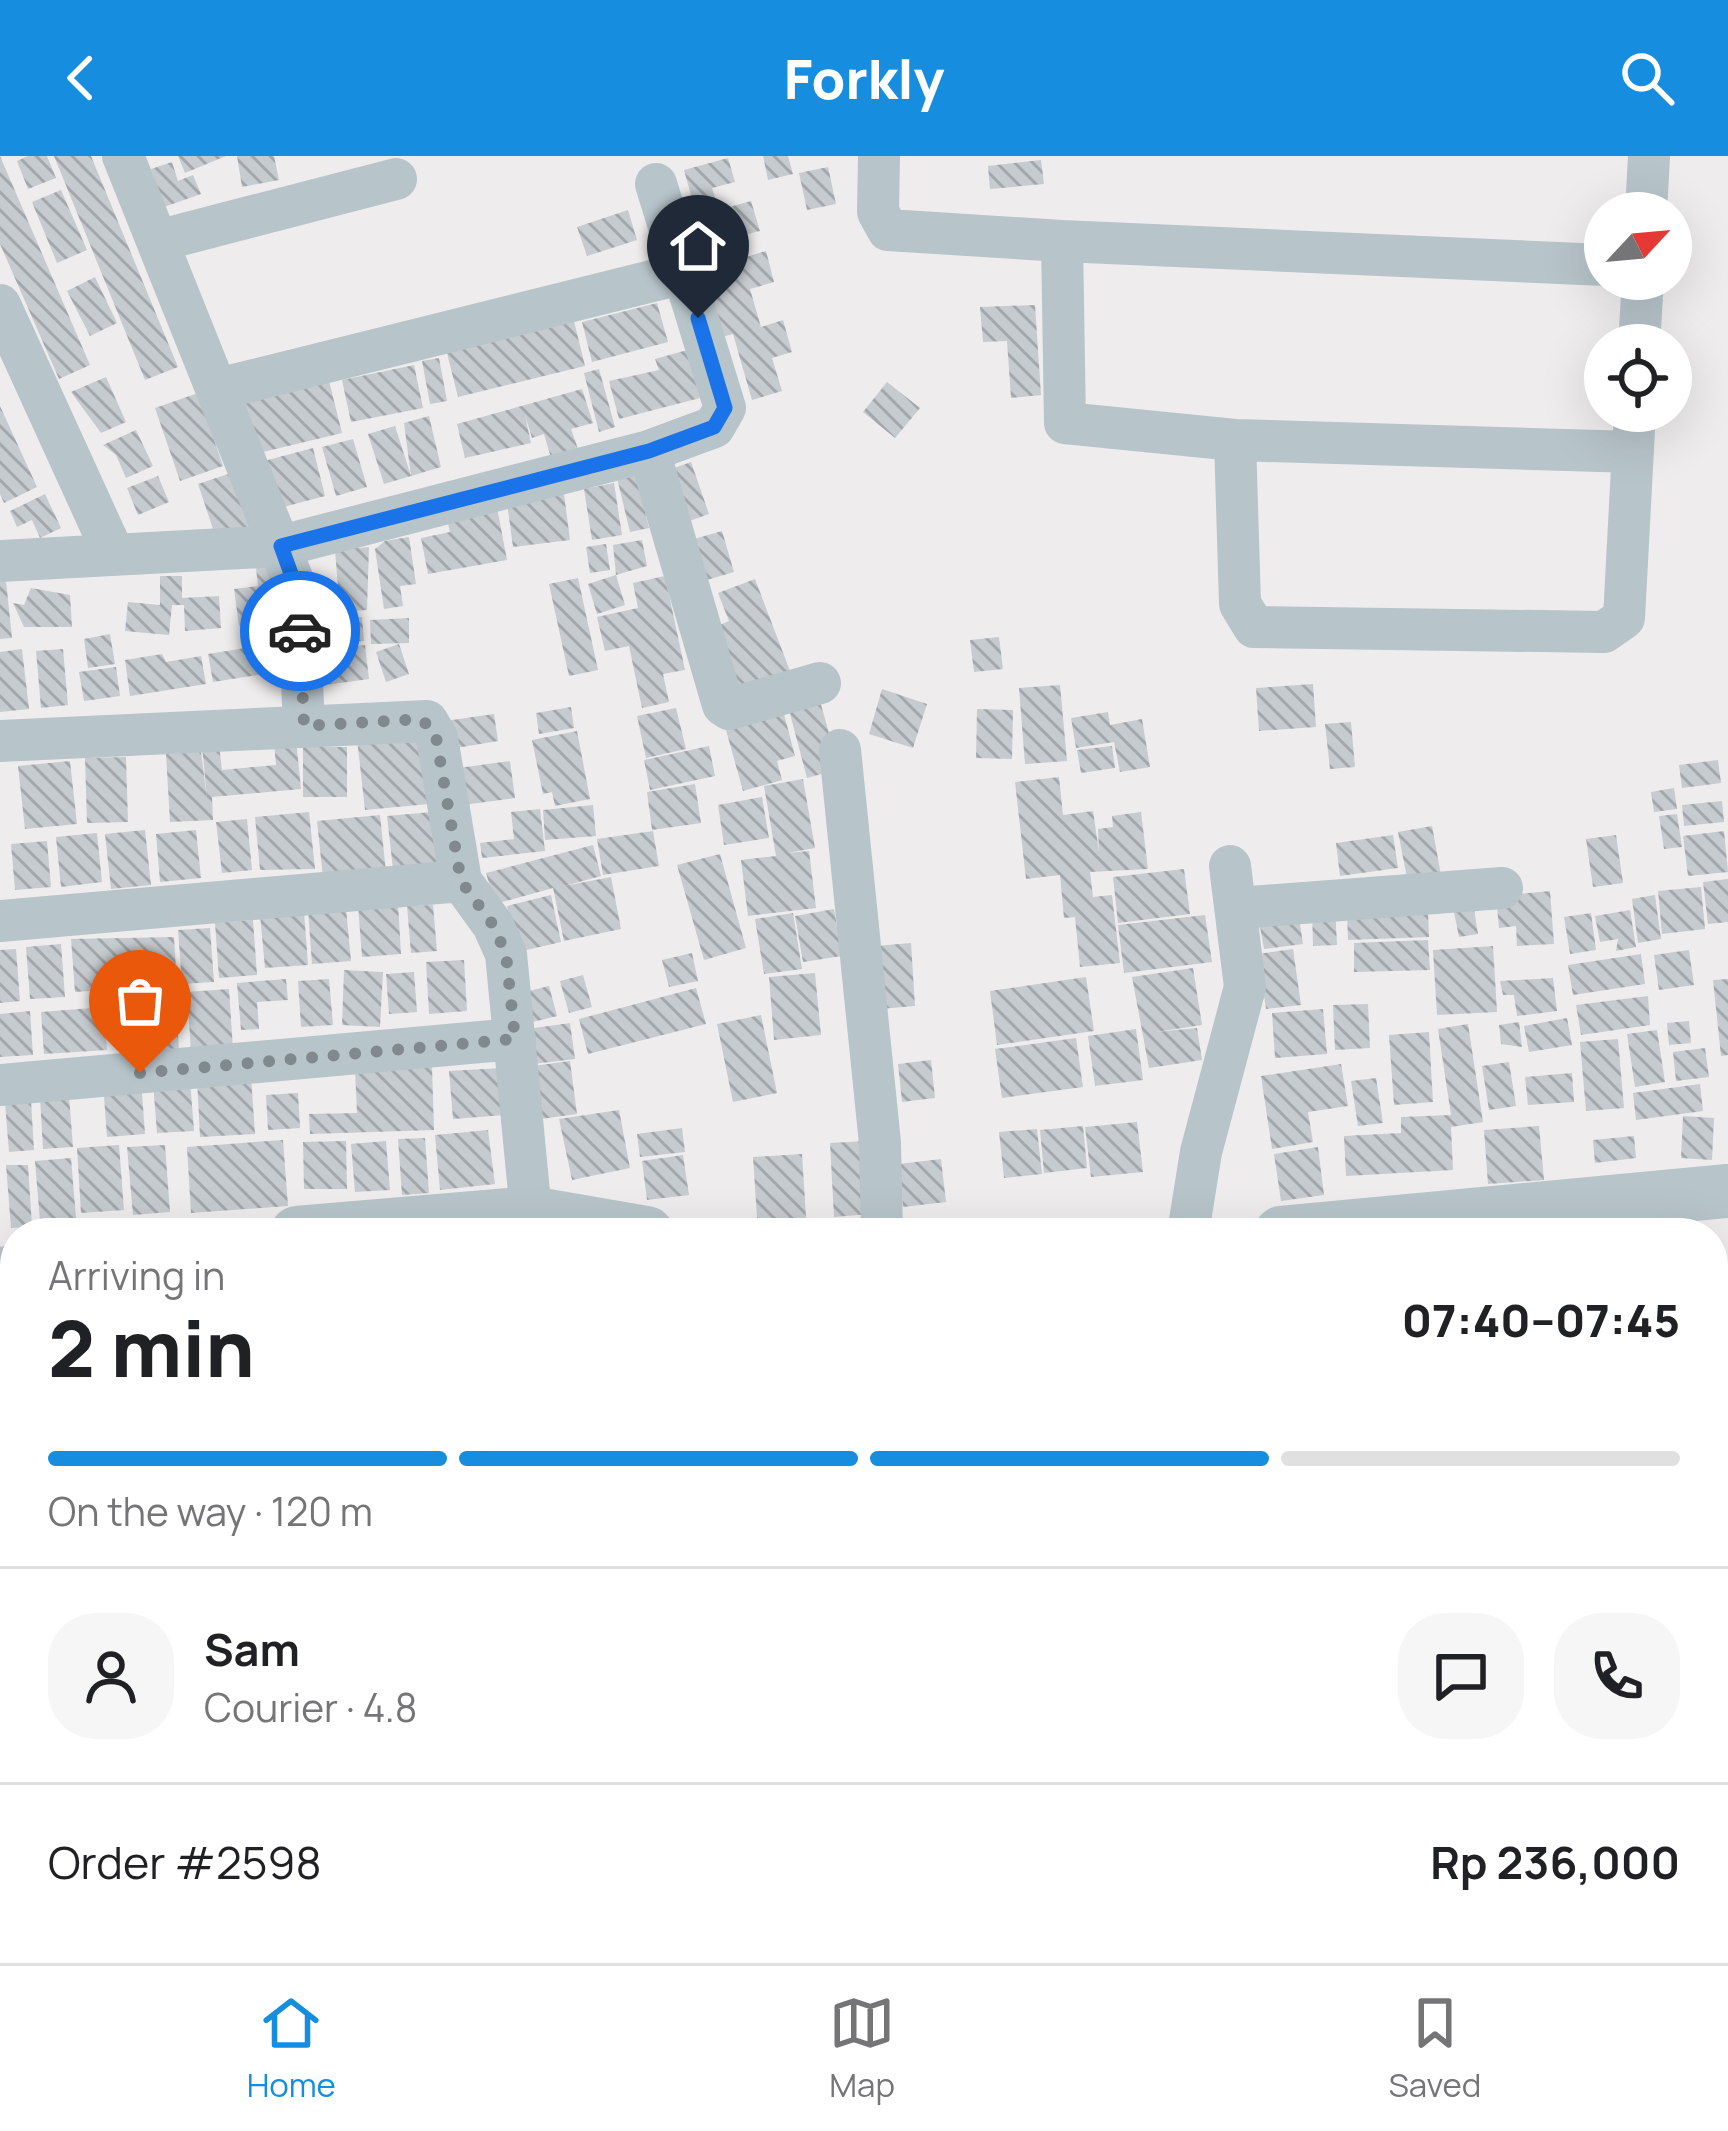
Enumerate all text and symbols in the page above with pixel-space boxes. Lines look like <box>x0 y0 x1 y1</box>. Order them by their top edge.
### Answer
text: Forkly <box>784 41 944 115</box>
icon: back <box>48 45 114 111</box>
icon: search <box>1614 45 1680 111</box>
north arrow <box>1584 192 1692 300</box>
map controls <box>1584 192 1692 432</box>
pin <box>647 195 749 318</box>
icon: home <box>665 213 731 279</box>
button: locate <box>1584 324 1692 432</box>
courier <box>240 571 360 691</box>
icon: car <box>267 598 333 664</box>
pin <box>89 950 191 1073</box>
icon: bag <box>107 968 173 1034</box>
text: Arriving in <box>48 1248 225 1302</box>
text: 07:40–07:45 <box>1402 1289 1680 1351</box>
text: 2 min <box>48 1294 255 1400</box>
text: On the way · 120 m <box>48 1484 373 1538</box>
button: person <box>48 1613 174 1739</box>
button: chat <box>1398 1613 1524 1739</box>
button: phone <box>1554 1613 1680 1739</box>
text: Sam <box>204 1618 300 1680</box>
text: Courier · 4.8 <box>204 1680 417 1734</box>
text: Order #2598 <box>48 1831 322 1893</box>
text: Rp 236,000 <box>1430 1831 1680 1893</box>
tab: Home <box>247 1990 336 2107</box>
tab: Map <box>829 1990 895 2107</box>
tab: Saved <box>1388 1990 1481 2107</box>

